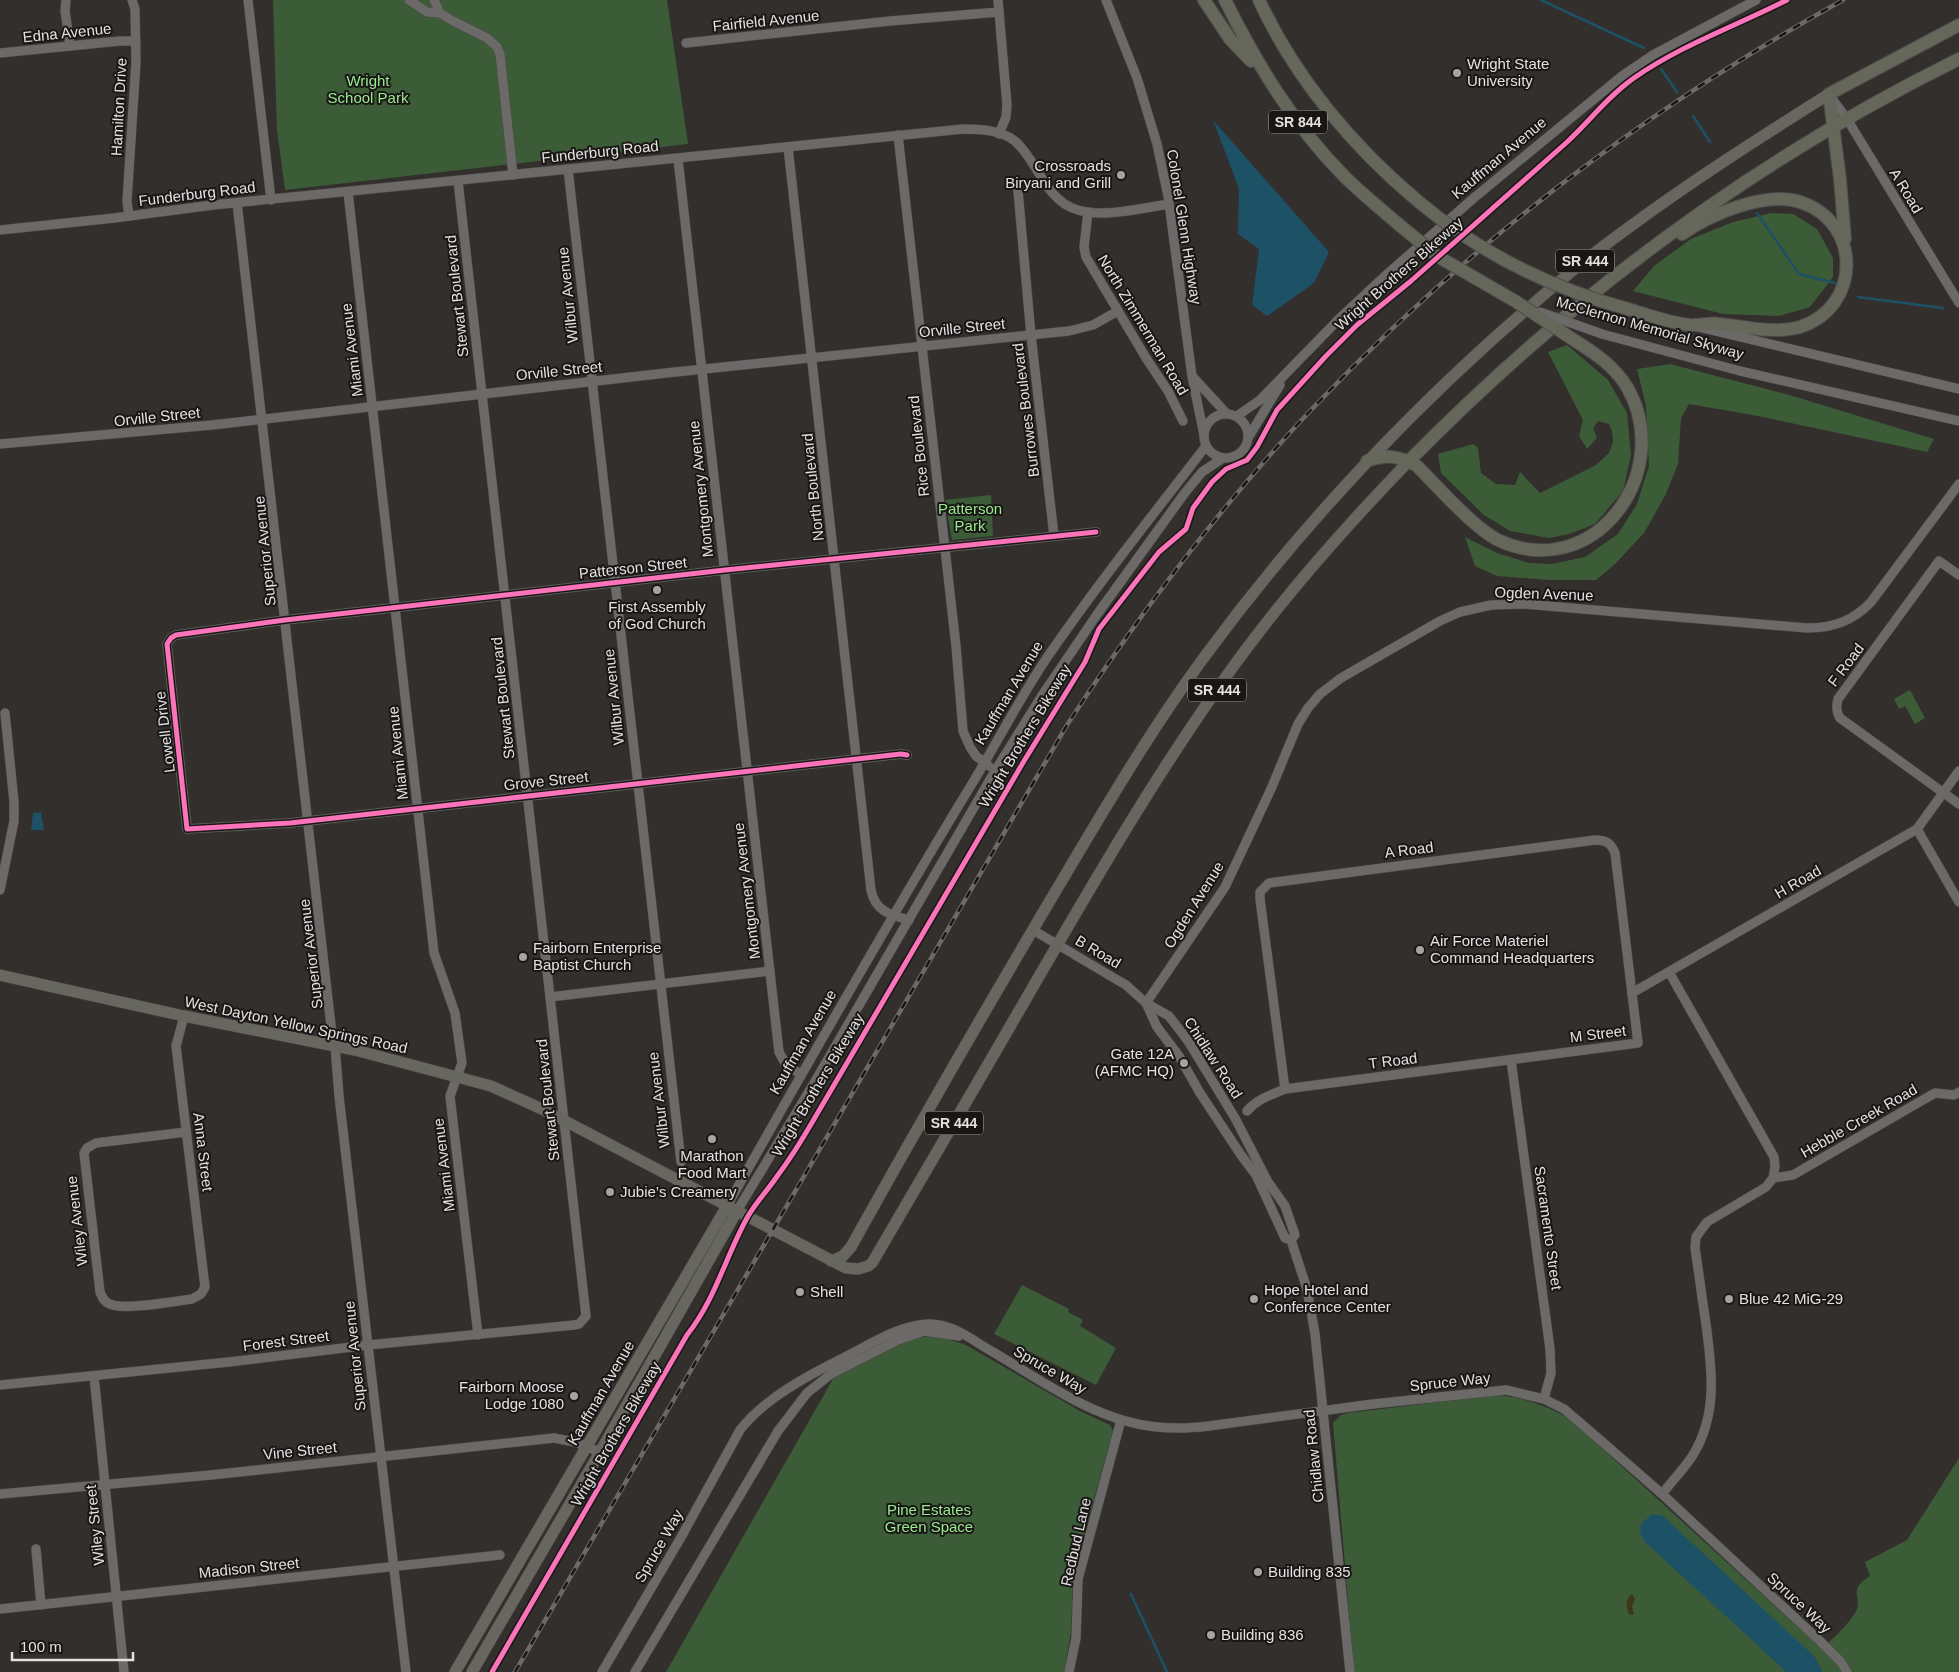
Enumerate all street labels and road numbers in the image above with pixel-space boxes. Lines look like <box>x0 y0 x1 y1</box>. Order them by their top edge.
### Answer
street label: Fairfield Avenue <box>712 6 820 35</box>
street label: Edna Avenue <box>22 19 112 46</box>
street label: Hamilton Drive <box>107 57 130 157</box>
road number: SR 844 <box>1269 110 1327 134</box>
street label: Kauffman Avenue <box>1448 113 1549 202</box>
street label: Funderburg Road <box>541 137 659 166</box>
street label: Colonel Glenn Highway <box>1164 148 1205 306</box>
street label: A Road <box>1886 165 1926 216</box>
street label: Funderburg Road <box>138 178 256 209</box>
street label: Wright Brothers Bikeway <box>1331 213 1466 334</box>
street label: Stewart Boulevard <box>442 234 471 358</box>
street label: Wilbur Avenue <box>554 246 581 344</box>
road number: SR 444 <box>1556 250 1614 272</box>
street label: North Zimmerman Road <box>1095 251 1192 398</box>
street label: McClernon Memorial Skyway <box>1554 293 1746 363</box>
street label: Miami Avenue <box>337 302 366 398</box>
street label: Orville Street <box>918 314 1007 340</box>
street label: Burrowes Boulevard <box>1009 342 1042 478</box>
street label: Orville Street <box>515 357 604 383</box>
street label: Rice Boulevard <box>905 395 932 498</box>
street label: Orville Street <box>113 403 202 429</box>
street label: Montgomery Avenue <box>685 420 716 558</box>
street label: North Boulevard <box>798 432 827 542</box>
street label: Superior Avenue <box>250 495 279 607</box>
street label: Patterson Street <box>578 553 689 582</box>
street label: Ogden Avenue <box>1494 583 1594 604</box>
street label: Stewart Boulevard <box>488 636 517 760</box>
street label: Kauffman Avenue <box>971 638 1046 748</box>
street label: F Road <box>1824 640 1867 689</box>
street label: Wilbur Avenue <box>600 648 627 746</box>
street label: Wright Brothers Bikeway <box>975 661 1074 810</box>
road number: SR 444 <box>1188 678 1246 702</box>
street label: Lowell Drive <box>151 690 178 774</box>
street label: Miami Avenue <box>384 705 411 801</box>
street label: Grove Street <box>503 768 590 793</box>
street label: Montgomery Avenue <box>730 822 763 960</box>
street label: A Road <box>1383 838 1434 861</box>
street label: Ogden Avenue <box>1160 858 1227 951</box>
street label: H Road <box>1771 861 1824 902</box>
street label: Superior Avenue <box>295 898 326 1010</box>
street label: B Road <box>1072 931 1124 972</box>
street label: Kauffman Avenue <box>766 986 839 1097</box>
street label: West Dayton Yellow Springs Road <box>183 993 409 1056</box>
street label: Wright Brothers Bikeway <box>768 1010 867 1159</box>
street label: Chidlaw Road <box>1181 1014 1246 1102</box>
street label: M Street <box>1569 1022 1628 1045</box>
street label: Stewart Boulevard <box>533 1038 562 1162</box>
street label: T Road <box>1368 1049 1418 1072</box>
street label: Wilbur Avenue <box>644 1051 673 1149</box>
street label: Hebble Creek Road <box>1797 1080 1920 1161</box>
street label: Anna Street <box>190 1112 217 1193</box>
road number: SR 444 <box>925 1112 983 1134</box>
street label: Miami Avenue <box>429 1117 458 1213</box>
street label: Sacramento Street <box>1531 1165 1566 1292</box>
street label: Wiley Avenue <box>63 1175 90 1267</box>
street label: Superior Avenue <box>340 1300 369 1412</box>
street label: Forest Street <box>242 1327 331 1354</box>
street label: Kauffman Avenue <box>564 1337 637 1448</box>
street label: Spruce Way <box>1011 1342 1090 1397</box>
street label: Wright Brothers Bikeway <box>567 1358 664 1509</box>
street label: Spruce Way <box>1409 1369 1492 1394</box>
street label: Chidlaw Road <box>1300 1409 1327 1503</box>
street label: Vine Street <box>262 1438 338 1463</box>
street label: Wiley Street <box>82 1483 107 1566</box>
street label: Redbud Lane <box>1057 1496 1094 1588</box>
street label: Spruce Way <box>631 1506 686 1585</box>
street label: Madison Street <box>198 1554 301 1581</box>
street label: Spruce Way <box>1764 1569 1835 1637</box>

